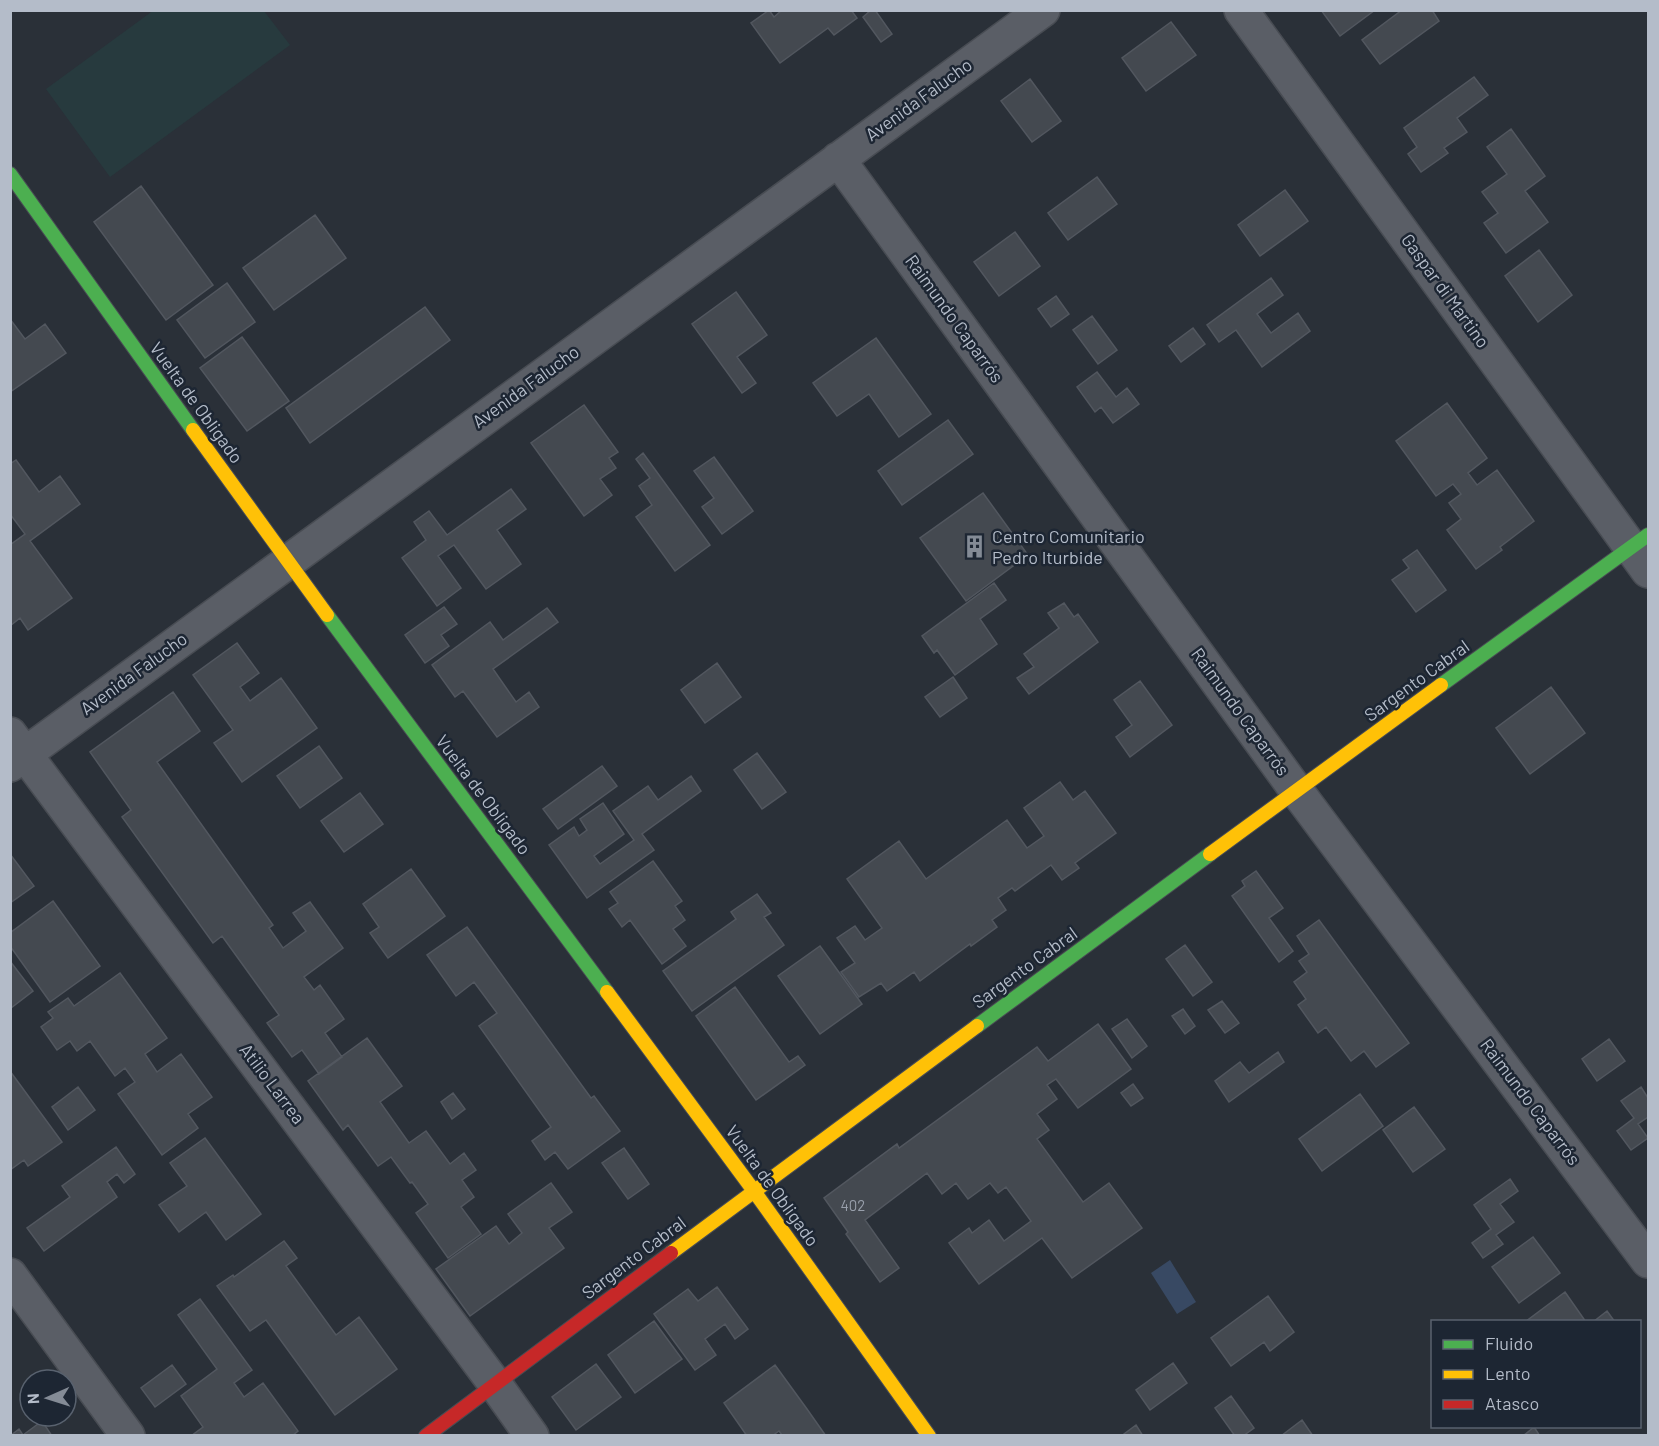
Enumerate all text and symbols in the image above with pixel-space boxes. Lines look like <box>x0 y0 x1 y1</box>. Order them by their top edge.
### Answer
street label: Avenida Falucho <box>861 53 976 145</box>
street label: Gaspar di Martino <box>1397 229 1495 352</box>
street label: Raimundo Caparrós <box>901 250 1009 387</box>
street label: Vuelta de Obligado <box>145 338 248 467</box>
street label: Avenida Falucho <box>468 340 583 432</box>
place label: Centro Comunitario Pedro Iturbide <box>992 525 1145 568</box>
building icon: Centro Comunitario Pedro Iturbide <box>961 534 987 560</box>
street label: Avenida Falucho <box>76 627 191 719</box>
street label: Sargento Cabral <box>1360 635 1473 726</box>
street label: Raimundo Caparrós <box>1187 643 1295 780</box>
street label: Vuelta de Obligado <box>432 730 536 859</box>
street label: Sargento Cabral <box>968 922 1081 1013</box>
street label: Raimundo Caparrós <box>1476 1034 1586 1169</box>
street label: Atilio Larrea <box>235 1039 310 1128</box>
street label: Vuelta de Obligado <box>721 1121 824 1250</box>
house number: 402 <box>841 1196 865 1214</box>
street label: Sargento Cabral <box>577 1211 690 1303</box>
legend <box>1431 1320 1641 1428</box>
text: Fluido <box>1485 1332 1533 1354</box>
text: Lento <box>1485 1362 1531 1384</box>
north arrow <box>18 1368 78 1428</box>
text: Atasco <box>1485 1392 1539 1414</box>
text: N <box>23 1393 42 1405</box>

